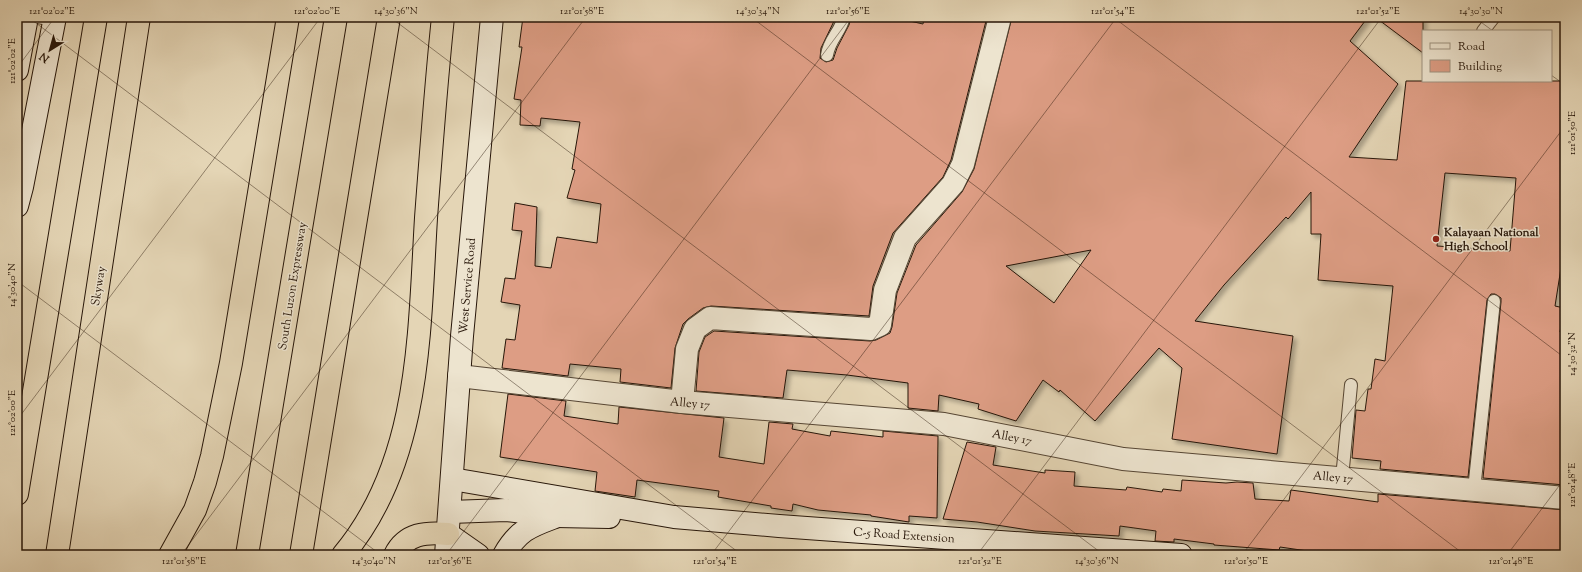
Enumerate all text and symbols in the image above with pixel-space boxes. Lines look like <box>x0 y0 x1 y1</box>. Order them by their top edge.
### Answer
text: 121°02'02"E <box>29 4 75 19</box>
text: 121°02'00"E <box>294 4 340 19</box>
text: 14°30'36"N <box>374 4 418 19</box>
text: 121°01'58"E <box>560 4 604 19</box>
text: 14°30'34"N <box>736 4 780 19</box>
text: 121°01'56"E <box>826 4 870 19</box>
text: 121°01'54"E <box>1091 4 1135 19</box>
text: 121°01'52"E <box>1356 4 1400 19</box>
text: 14°30'30"N <box>1459 4 1503 19</box>
north arrow <box>30 30 70 70</box>
legend <box>1422 30 1552 82</box>
text: 121°02'02"E <box>5 38 20 84</box>
text: Road <box>1458 38 1485 56</box>
text: N <box>36 48 54 67</box>
text: Building <box>1458 58 1502 76</box>
text: 121°01'50"E <box>1565 111 1580 155</box>
street label: South Luzon Expressway <box>274 221 312 351</box>
place label: Kalayaan National High School <box>1443 224 1539 256</box>
marker: Kalayaan National High School <box>1431 234 1441 244</box>
street label: West Service Road <box>455 237 481 335</box>
text: 14°30'40"N <box>5 263 20 307</box>
street label: Skyway <box>87 265 111 307</box>
text: 14°30'32"N <box>1565 332 1580 376</box>
text: 121°02'00"E <box>5 390 20 436</box>
street label: Alley 17 <box>669 393 711 415</box>
street label: Alley 17 <box>990 425 1033 451</box>
text: 121°01'48"E <box>1565 463 1580 507</box>
street label: Alley 17 <box>1312 467 1354 489</box>
street label: C-5 Road Extension <box>853 523 955 549</box>
text: 121°01'58"E <box>162 554 206 569</box>
text: 14°30'40"N <box>352 554 396 569</box>
text: 121°01'56"E <box>428 554 472 569</box>
text: 121°01'54"E <box>693 554 737 569</box>
text: 121°01'52"E <box>958 554 1002 569</box>
text: 14°30'36"N <box>1075 554 1119 569</box>
text: 121°01'50"E <box>1224 554 1268 569</box>
text: 121°01'48"E <box>1489 554 1533 569</box>

